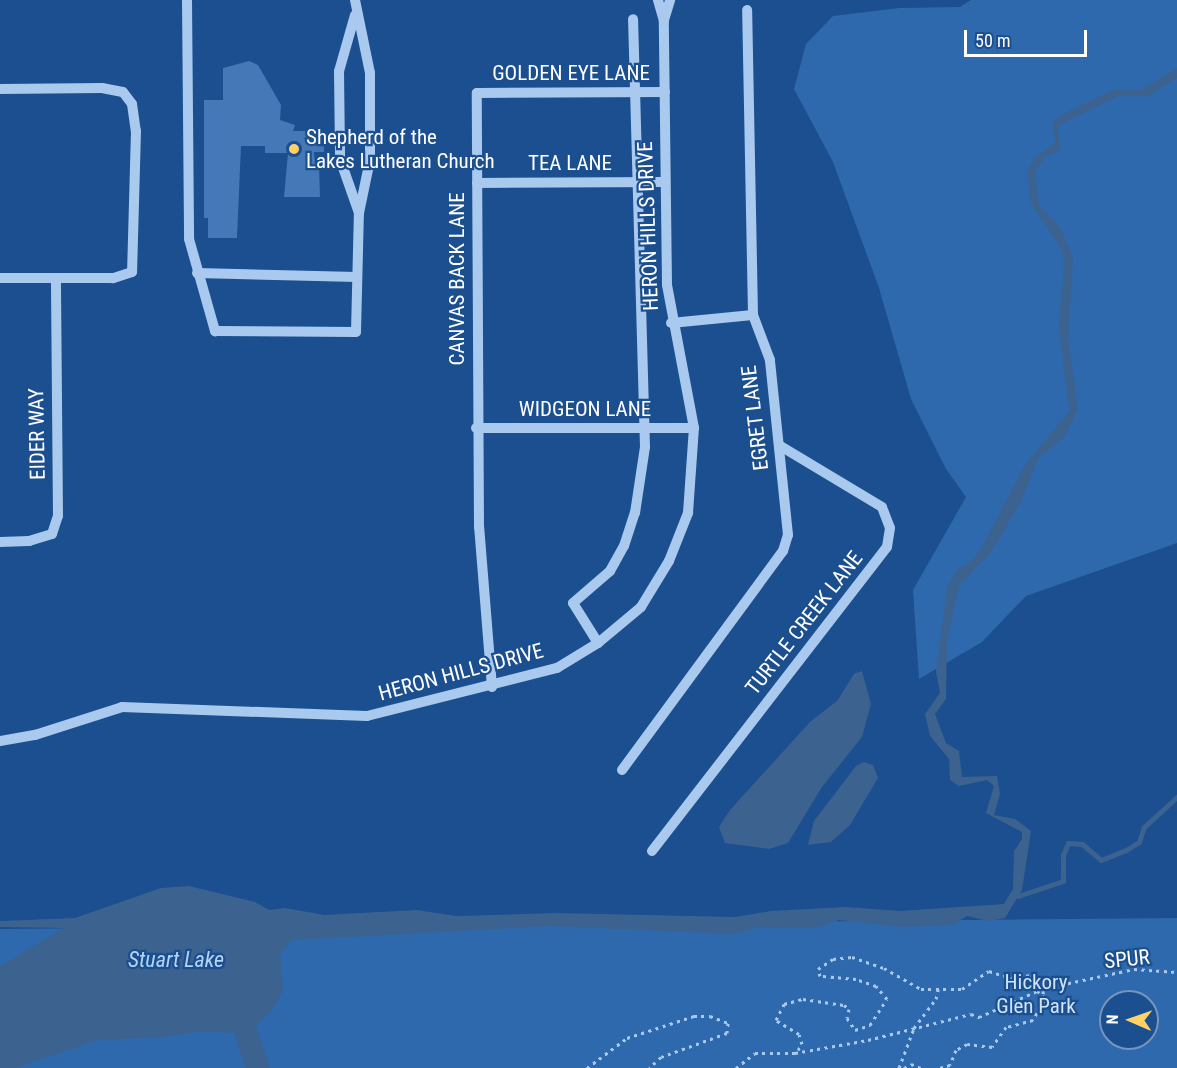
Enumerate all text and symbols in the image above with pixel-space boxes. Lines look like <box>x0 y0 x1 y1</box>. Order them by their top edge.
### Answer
scale bar <box>967 18 1090 56</box>
text: 50 m <box>975 30 1010 51</box>
street label: GOLDEN EYE LANE <box>492 60 650 86</box>
place label: Shepherd of the Lakes Lutheran Church <box>306 124 495 174</box>
street label: HERON HILLS DRIVE <box>632 141 664 311</box>
marker: Shepherd of the Lakes Lutheran Church <box>287 142 301 156</box>
street label: TEA LANE <box>528 150 612 176</box>
street label: CANVAS BACK LANE <box>444 192 470 366</box>
street label: EGRET LANE <box>736 364 774 472</box>
street label: EIDER WAY <box>24 388 50 480</box>
street label: WIDGEON LANE <box>519 396 651 422</box>
street label: TURTLE CREEK LANE <box>740 546 868 700</box>
street label: HERON HILLS DRIVE <box>376 638 546 706</box>
street label: SPUR <box>1103 944 1151 974</box>
water label: Stuart Lake <box>128 947 224 973</box>
park label: Hickory Glen Park <box>996 969 1076 1019</box>
north arrow <box>1099 990 1159 1050</box>
text: N <box>1103 1014 1122 1025</box>

